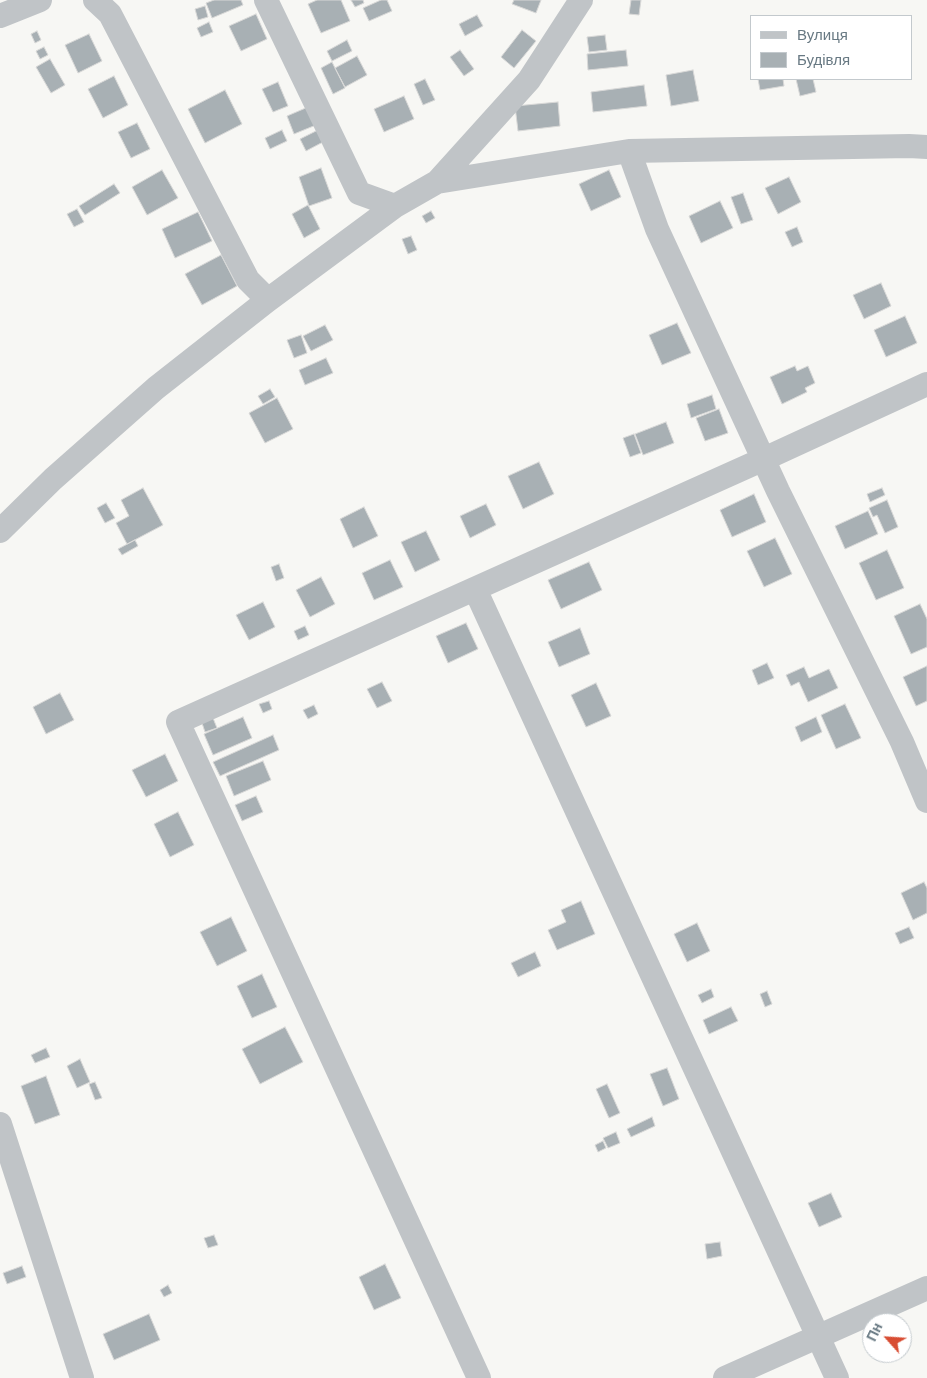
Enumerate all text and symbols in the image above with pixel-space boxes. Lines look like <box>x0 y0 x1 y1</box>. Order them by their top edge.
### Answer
legend <box>750 15 912 80</box>
text: Вулиця <box>797 26 848 43</box>
text: Будівля <box>797 51 850 68</box>
north arrow <box>862 1313 912 1363</box>
text: Пн <box>863 1320 886 1344</box>

